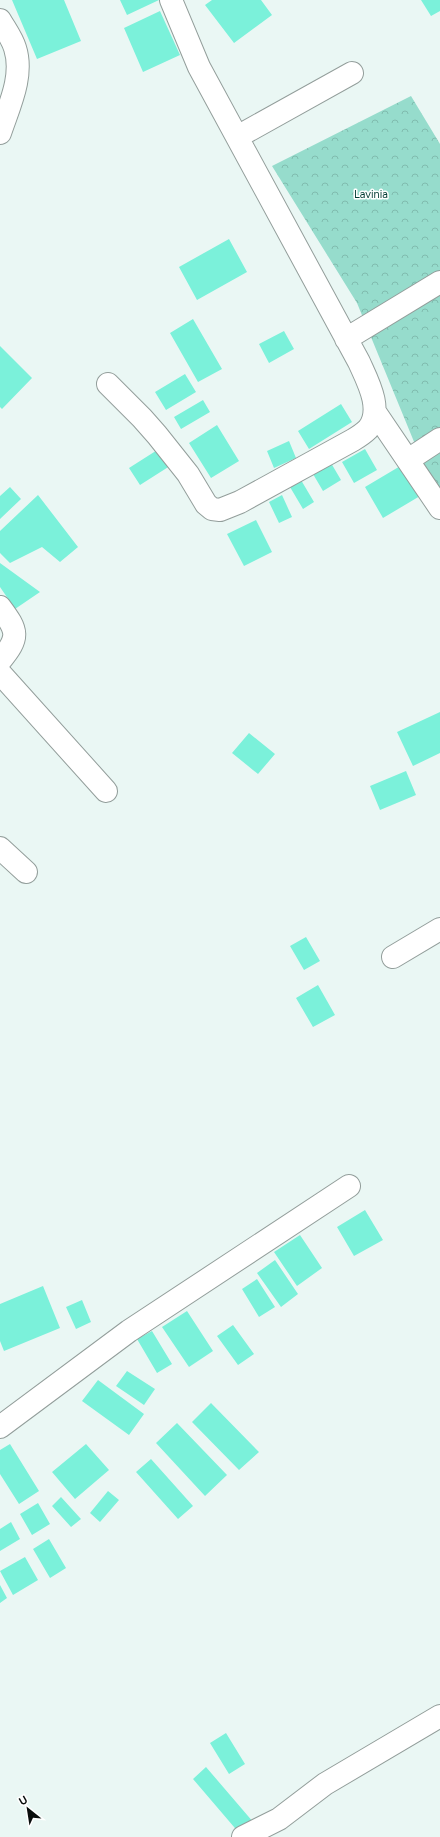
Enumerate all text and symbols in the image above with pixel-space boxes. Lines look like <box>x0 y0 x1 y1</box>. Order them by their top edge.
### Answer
park label: Lavinia <box>354 188 388 201</box>
north arrow <box>8 1789 48 1829</box>
text: U <box>17 1793 30 1808</box>

